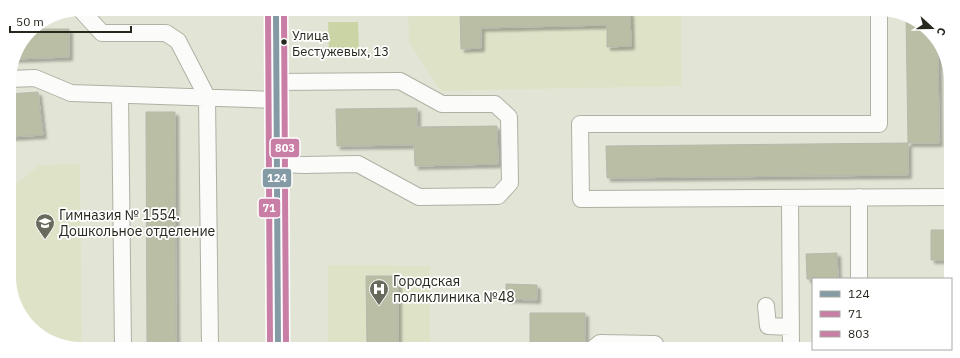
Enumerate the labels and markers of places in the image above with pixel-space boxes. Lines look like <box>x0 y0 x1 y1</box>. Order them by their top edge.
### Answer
place label: Улица Бестужевых, 13 <box>292 27 389 60</box>
marker: Улица Бестужевых, 13 <box>279 37 289 47</box>
place label: Гимназия № 1554. Дошкольное отделение <box>59 206 216 240</box>
school or university icon: Гимназия № 1554. Дошкольное отделение <box>34 212 56 240</box>
place label: Городская поликлиника №48 <box>393 272 515 306</box>
hospital icon: Городская поликлиника №48 <box>368 278 390 306</box>

